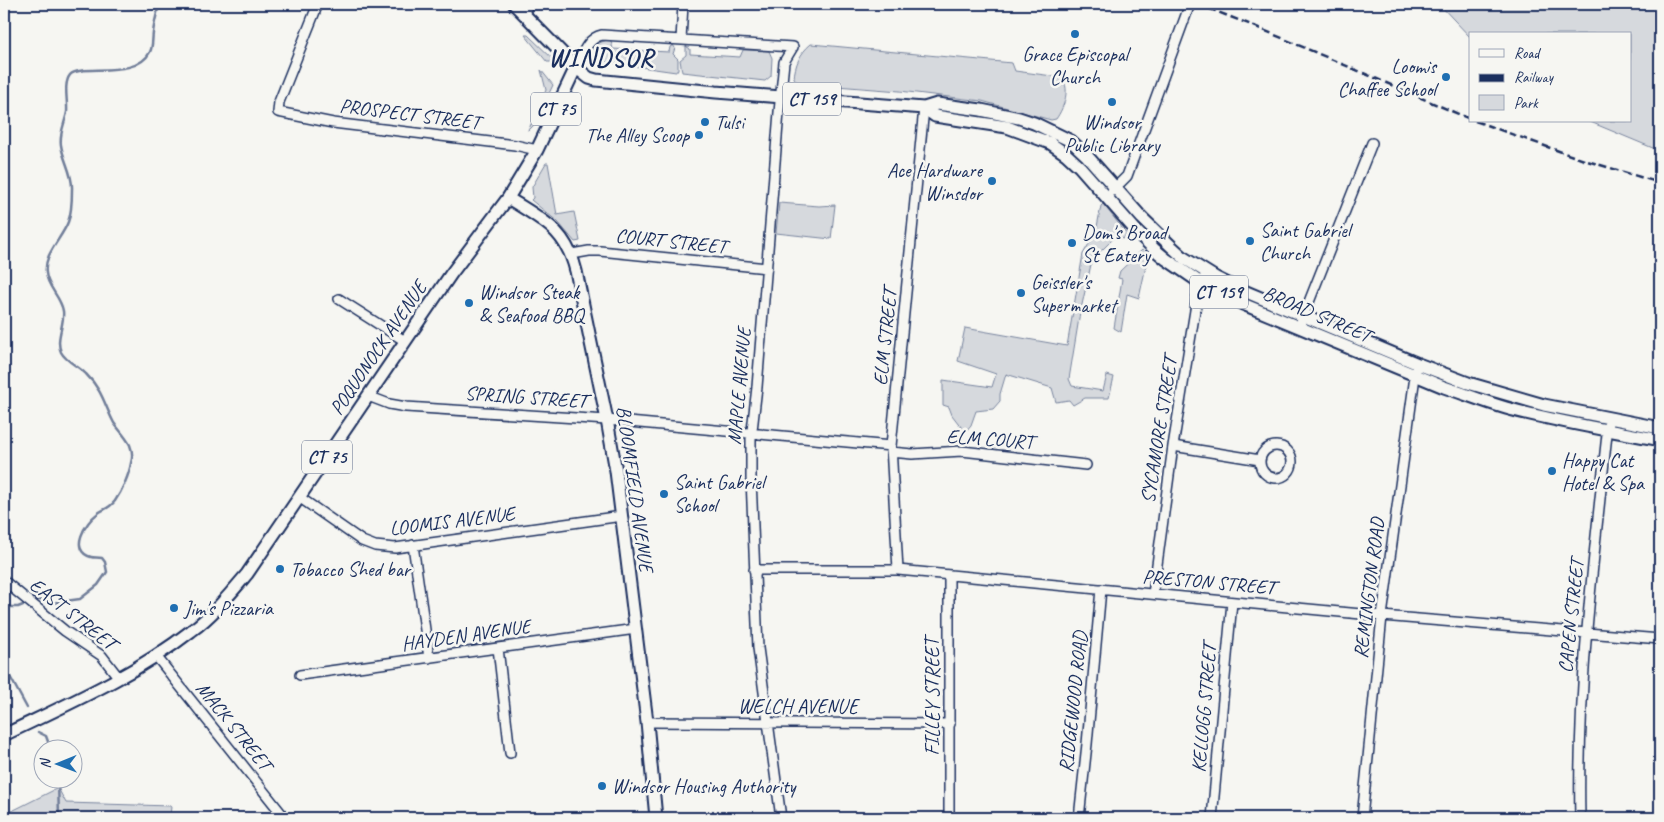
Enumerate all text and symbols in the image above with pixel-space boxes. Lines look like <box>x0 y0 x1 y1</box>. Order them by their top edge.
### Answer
marker: Grace Episcopal Church <box>1069 28 1081 40</box>
legend <box>1469 32 1632 122</box>
district label: WINDSOR <box>549 42 656 74</box>
place label: Grace Episcopal Church <box>1022 42 1131 90</box>
text: Road <box>1514 44 1541 63</box>
place label: Loomis Chaffee School <box>1338 54 1440 102</box>
text: Railway <box>1514 68 1555 87</box>
marker: Loomis Chaffee School <box>1440 71 1452 83</box>
road number: CT 159 <box>783 82 841 116</box>
road number: CT 75 <box>531 92 581 126</box>
street label: PROSPECT STREET <box>338 93 485 135</box>
text: Park <box>1514 94 1539 113</box>
marker: Windsor Public Library <box>1106 96 1118 108</box>
place label: Tulsi <box>715 110 746 135</box>
place label: Windsor Public Library <box>1065 110 1162 158</box>
marker: Tulsi <box>699 116 711 128</box>
place label: The Alley Scoop <box>585 123 690 148</box>
marker: The Alley Scoop <box>693 129 705 141</box>
place label: Ace Hardware Winsdor <box>887 158 984 206</box>
marker: Ace Hardware Winsdor <box>986 175 998 187</box>
place label: Saint Gabriel Church <box>1260 218 1354 266</box>
place label: Dom's Broad St Eatery <box>1082 220 1170 268</box>
street label: COURT STREET <box>614 223 732 260</box>
marker: Saint Gabriel Church <box>1244 235 1256 247</box>
marker: Dom's Broad St Eatery <box>1066 237 1078 249</box>
place label: Geissler's Supermarket <box>1031 270 1119 318</box>
street label: POQUONOCK AVENUE <box>324 274 434 420</box>
road number: CT 159 <box>1190 276 1248 308</box>
place label: Windsor Steak & Seafood BBQ <box>479 280 586 328</box>
street label: BROAD STREET <box>1259 280 1378 350</box>
street label: ELM STREET <box>867 283 903 387</box>
marker: Geissler's Supermarket <box>1015 287 1027 299</box>
marker: Windsor Steak & Seafood BBQ <box>463 297 475 309</box>
street label: MAPLE AVENUE <box>721 323 757 446</box>
street label: SYCAMORE STREET <box>1135 350 1184 505</box>
street label: SPRING STREET <box>464 380 593 414</box>
street label: BLOOMFIELD AVENUE <box>611 404 659 577</box>
street label: ELM COURT <box>946 423 1039 455</box>
road number: CT 75 <box>302 441 352 474</box>
place label: Happy Cat Hotel & Spa <box>1562 448 1645 496</box>
marker: Happy Cat Hotel & Spa <box>1546 465 1558 477</box>
place label: Saint Gabriel School <box>674 470 768 518</box>
marker: Saint Gabriel School <box>658 488 670 500</box>
street label: LOOMIS AVENUE <box>388 501 518 541</box>
street label: REMINGTON ROAD <box>1348 515 1390 660</box>
street label: CAPEN STREET <box>1553 554 1590 674</box>
place label: Tobacco Shed bar <box>290 557 412 582</box>
marker: Tobacco Shed bar <box>274 563 286 575</box>
street label: PRESTON STREET <box>1142 564 1281 601</box>
street label: EAST STREET <box>25 572 125 659</box>
place label: Jim's Pizzaria <box>183 596 274 621</box>
marker: Jim's Pizzaria <box>168 602 180 614</box>
street label: HAYDEN AVENUE <box>400 613 535 656</box>
street label: RIDGEWOOD ROAD <box>1053 629 1093 774</box>
street label: FILLEY STREET <box>920 634 945 756</box>
street label: KELLOGG STREET <box>1186 638 1222 773</box>
street label: MACK STREET <box>191 676 280 779</box>
street label: WELCH AVENUE <box>738 694 861 719</box>
north arrow <box>32 740 82 790</box>
text: N <box>37 757 54 769</box>
place label: Windsor Housing Authority <box>612 774 797 799</box>
marker: Windsor Housing Authority <box>596 780 608 792</box>

